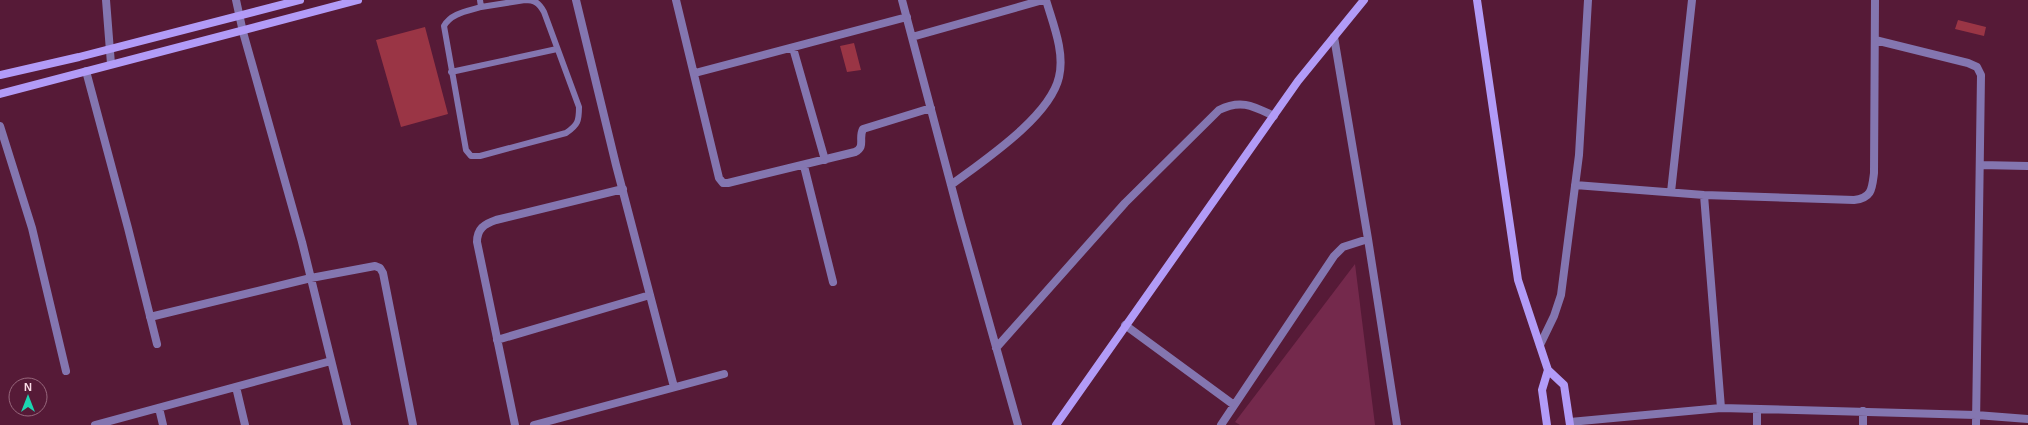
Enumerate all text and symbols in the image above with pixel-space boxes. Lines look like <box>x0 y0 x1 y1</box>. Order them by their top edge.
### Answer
north arrow <box>8 377 48 417</box>
text: N <box>24 381 32 393</box>

